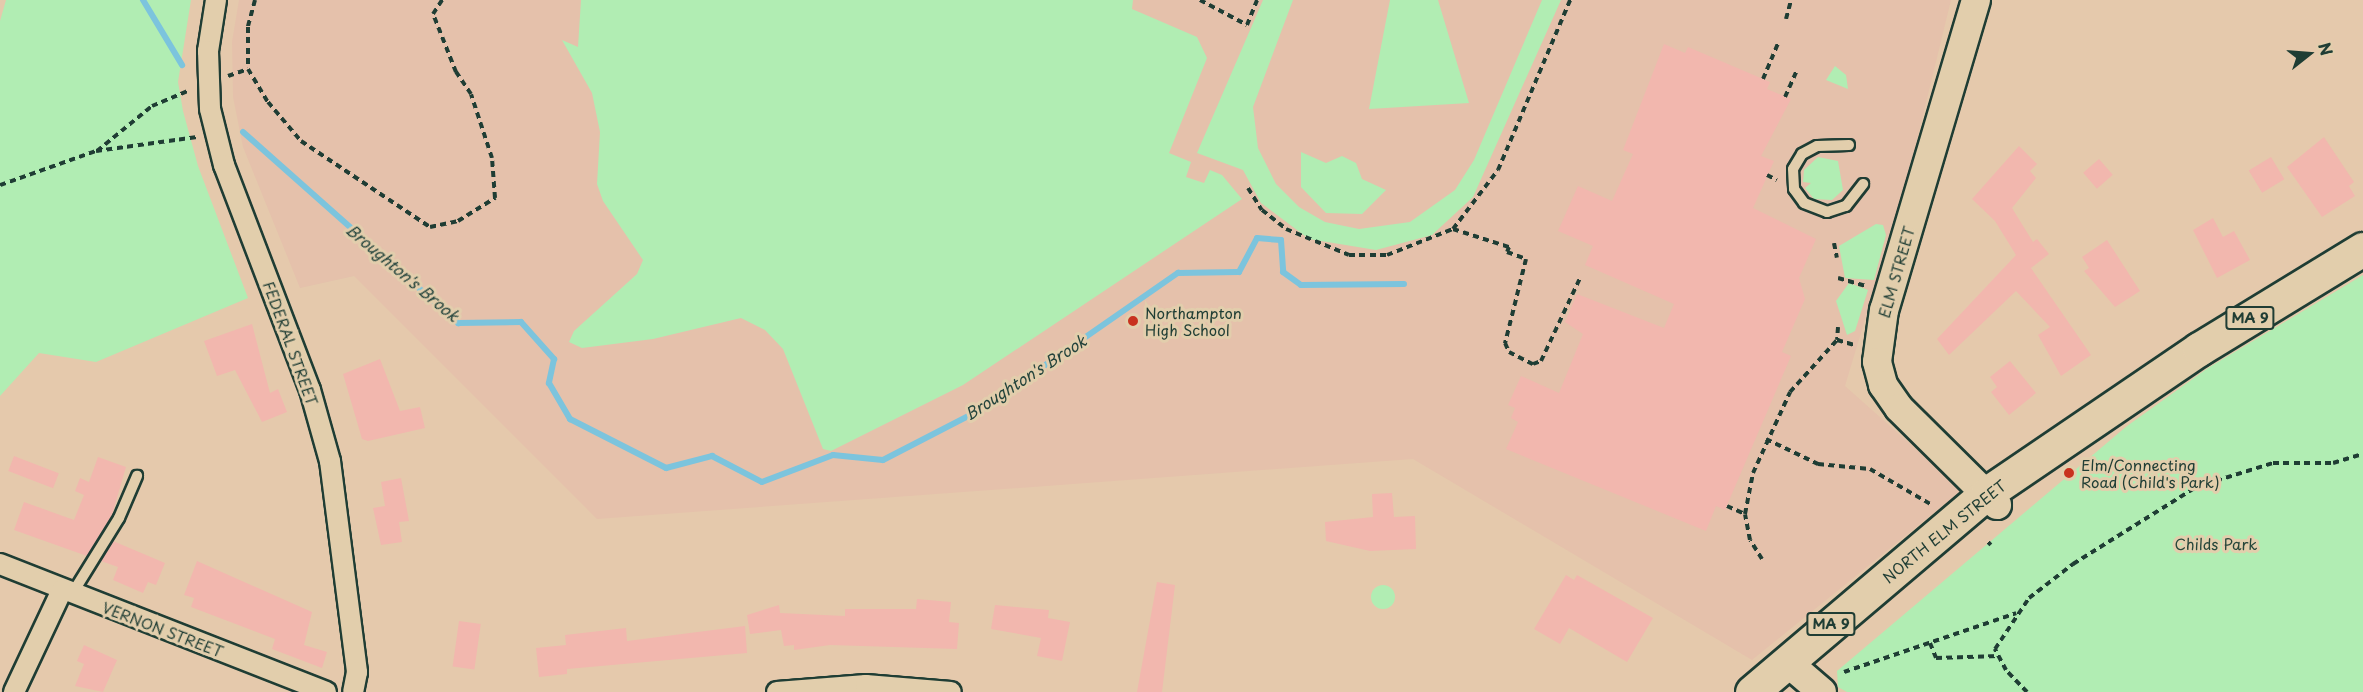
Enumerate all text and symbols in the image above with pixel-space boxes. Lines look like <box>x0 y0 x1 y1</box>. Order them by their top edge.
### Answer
north arrow <box>2279 24 2339 84</box>
text: N <box>2313 39 2340 58</box>
water label: Broughton's Brook <box>342 219 464 325</box>
street label: ELM STREET <box>1874 223 1918 321</box>
street label: FEDERAL STREET <box>260 277 322 409</box>
place label: Northampton High School <box>1145 303 1242 338</box>
road number: MA 9 <box>2224 307 2276 329</box>
marker: Northampton High School <box>1126 314 1140 328</box>
water label: Broughton's Brook <box>960 330 1090 424</box>
place label: Elm/Connecting Road (Child's Park) <box>2081 455 2220 490</box>
marker: Elm/Connecting Road (Child's Park) <box>2062 466 2076 480</box>
street label: NORTH ELM STREET <box>1877 475 2011 587</box>
park label: Childs Park <box>2175 535 2257 553</box>
street label: VERNON STREET <box>100 597 226 661</box>
road number: MA 9 <box>1806 613 1856 635</box>

